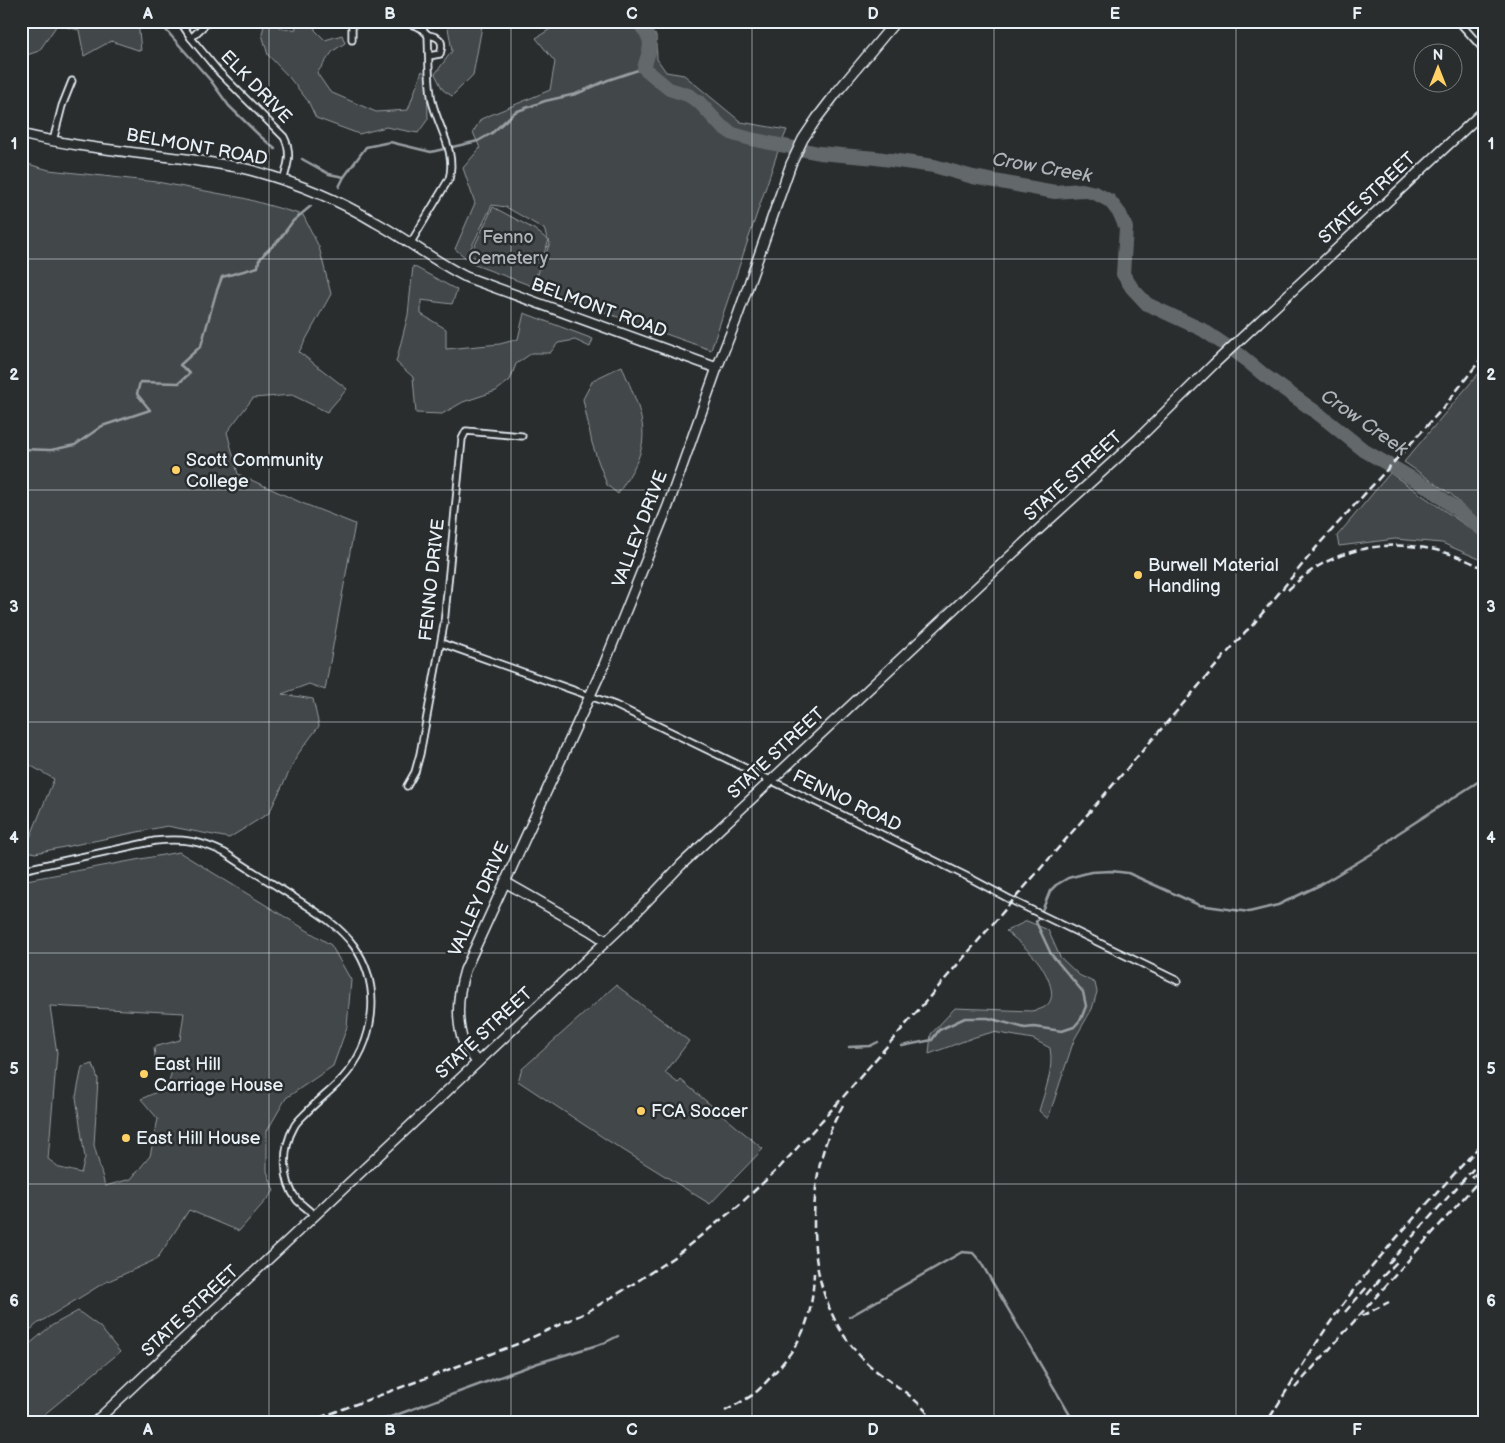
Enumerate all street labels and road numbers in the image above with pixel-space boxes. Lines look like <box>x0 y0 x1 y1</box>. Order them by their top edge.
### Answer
street label: ELK DRIVE <box>216 46 296 128</box>
street label: BELMONT ROAD <box>125 124 269 170</box>
street label: STATE STREET <box>1314 148 1420 248</box>
street label: BELMONT ROAD <box>528 274 670 342</box>
street label: STATE STREET <box>1020 426 1126 525</box>
street label: VALLEY DRIVE <box>608 468 672 590</box>
street label: FENNO DRIVE <box>415 518 449 642</box>
street label: STATE STREET <box>723 703 829 803</box>
street label: FENNO ROAD <box>789 766 905 836</box>
street label: VALLEY DRIVE <box>444 838 514 959</box>
street label: STATE STREET <box>431 983 537 1083</box>
street label: STATE STREET <box>137 1261 243 1361</box>

